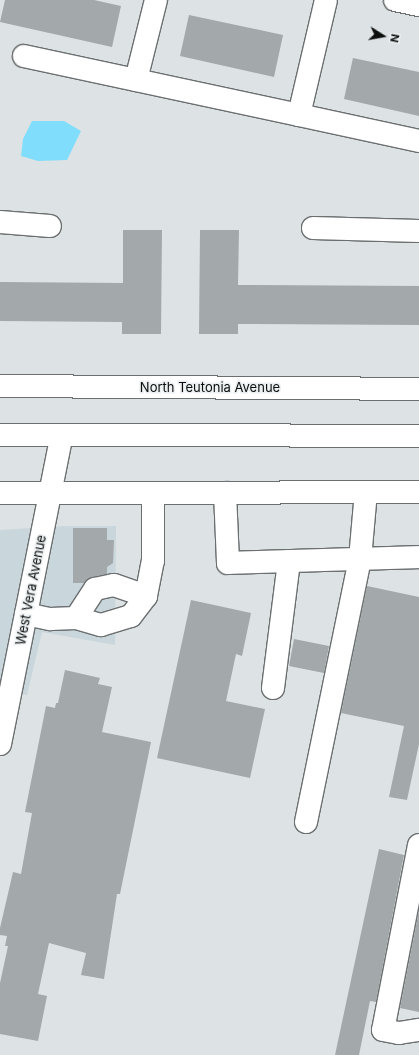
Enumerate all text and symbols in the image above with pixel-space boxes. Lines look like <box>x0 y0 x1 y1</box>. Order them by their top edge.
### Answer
north arrow <box>363 16 403 56</box>
text: N <box>387 33 402 44</box>
street label: North Teutonia Avenue <box>140 379 280 395</box>
street label: West Vera Avenue <box>13 534 49 646</box>

